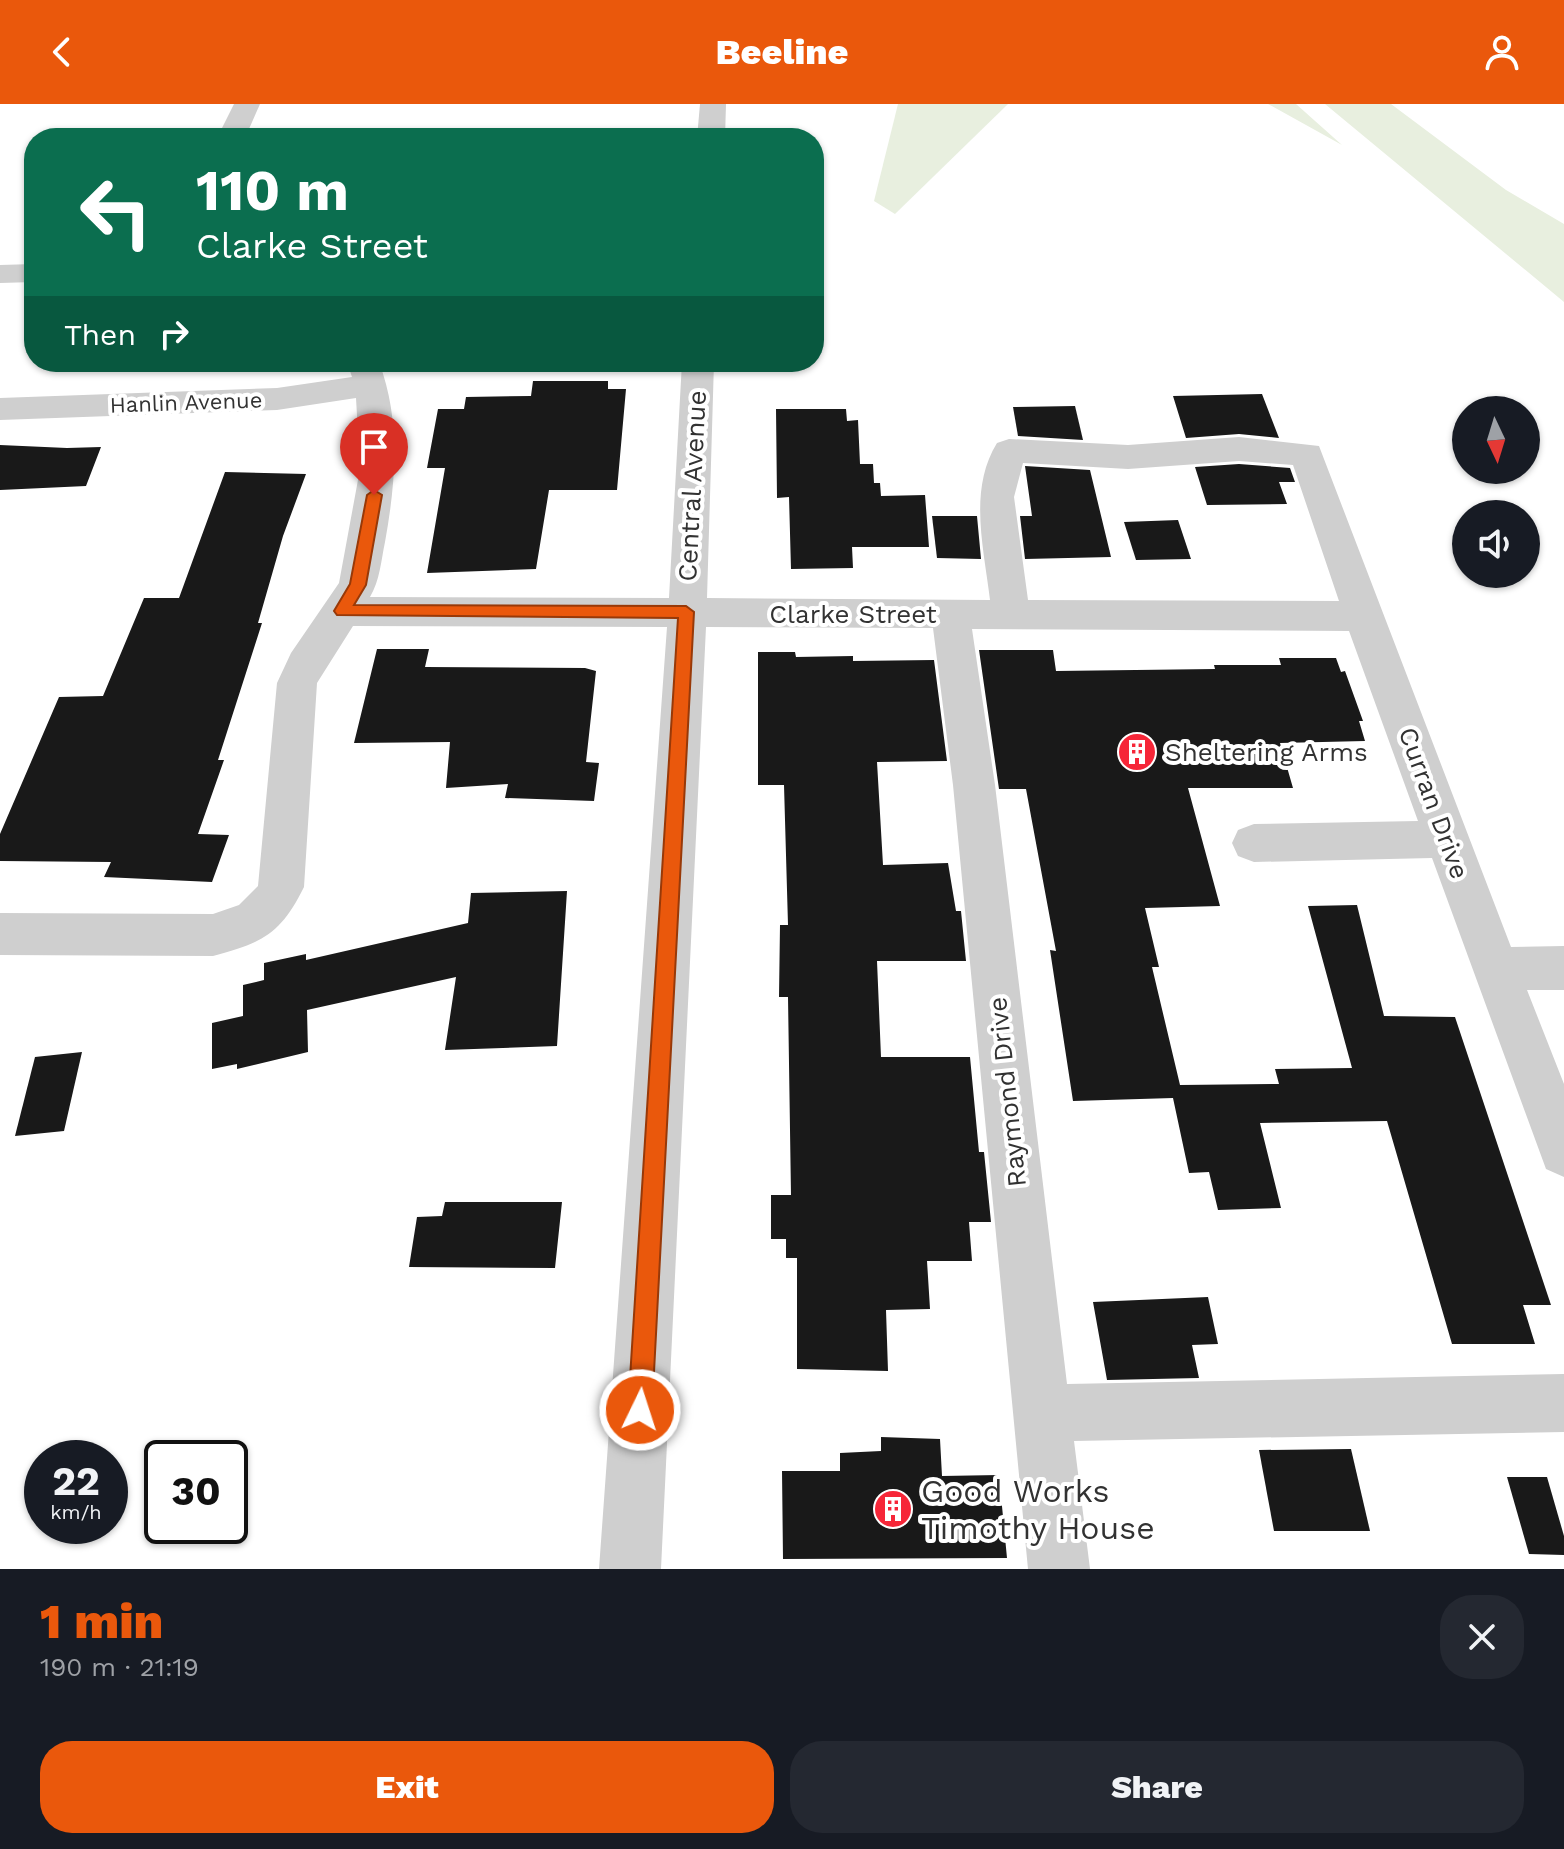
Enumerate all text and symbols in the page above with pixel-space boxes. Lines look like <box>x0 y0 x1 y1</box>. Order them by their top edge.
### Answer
icon: back <box>40 30 84 74</box>
icon: person <box>1480 30 1524 74</box>
text: Beeline <box>716 31 848 73</box>
text: 110 m <box>196 158 349 224</box>
icon: left <box>64 160 168 264</box>
text: Clarke Street <box>196 225 428 267</box>
icon: right <box>152 312 196 356</box>
text: Then <box>64 317 136 352</box>
street label: Hanlin Avenue <box>109 387 263 418</box>
street label: Central Avenue <box>672 390 712 582</box>
north arrow <box>1452 396 1540 484</box>
map controls <box>1452 396 1540 588</box>
pin <box>340 413 408 495</box>
icon: arrive <box>352 425 396 469</box>
button: sound <box>1452 500 1540 588</box>
street label: Clarke Street <box>769 599 937 629</box>
street label: Curran Drive <box>1393 723 1475 883</box>
building icon: Sheltering Arms <box>1116 731 1158 773</box>
place label: Sheltering Arms <box>1165 737 1368 767</box>
street label: Raymond Drive <box>982 995 1032 1189</box>
position arrow <box>598 1368 682 1452</box>
speed limit sign: 30 <box>144 1440 248 1544</box>
text: 22 <box>52 1458 100 1505</box>
place label: Good Works Timothy House <box>921 1472 1155 1547</box>
building icon: Good Works Timothy House <box>872 1488 914 1530</box>
text: km/h <box>50 1500 102 1524</box>
text: 1 min <box>40 1593 163 1650</box>
button: close <box>1440 1595 1524 1679</box>
text: 190 m · 21:19 <box>40 1652 199 1682</box>
button: Exit <box>40 1741 774 1833</box>
button: Share <box>790 1741 1524 1833</box>

